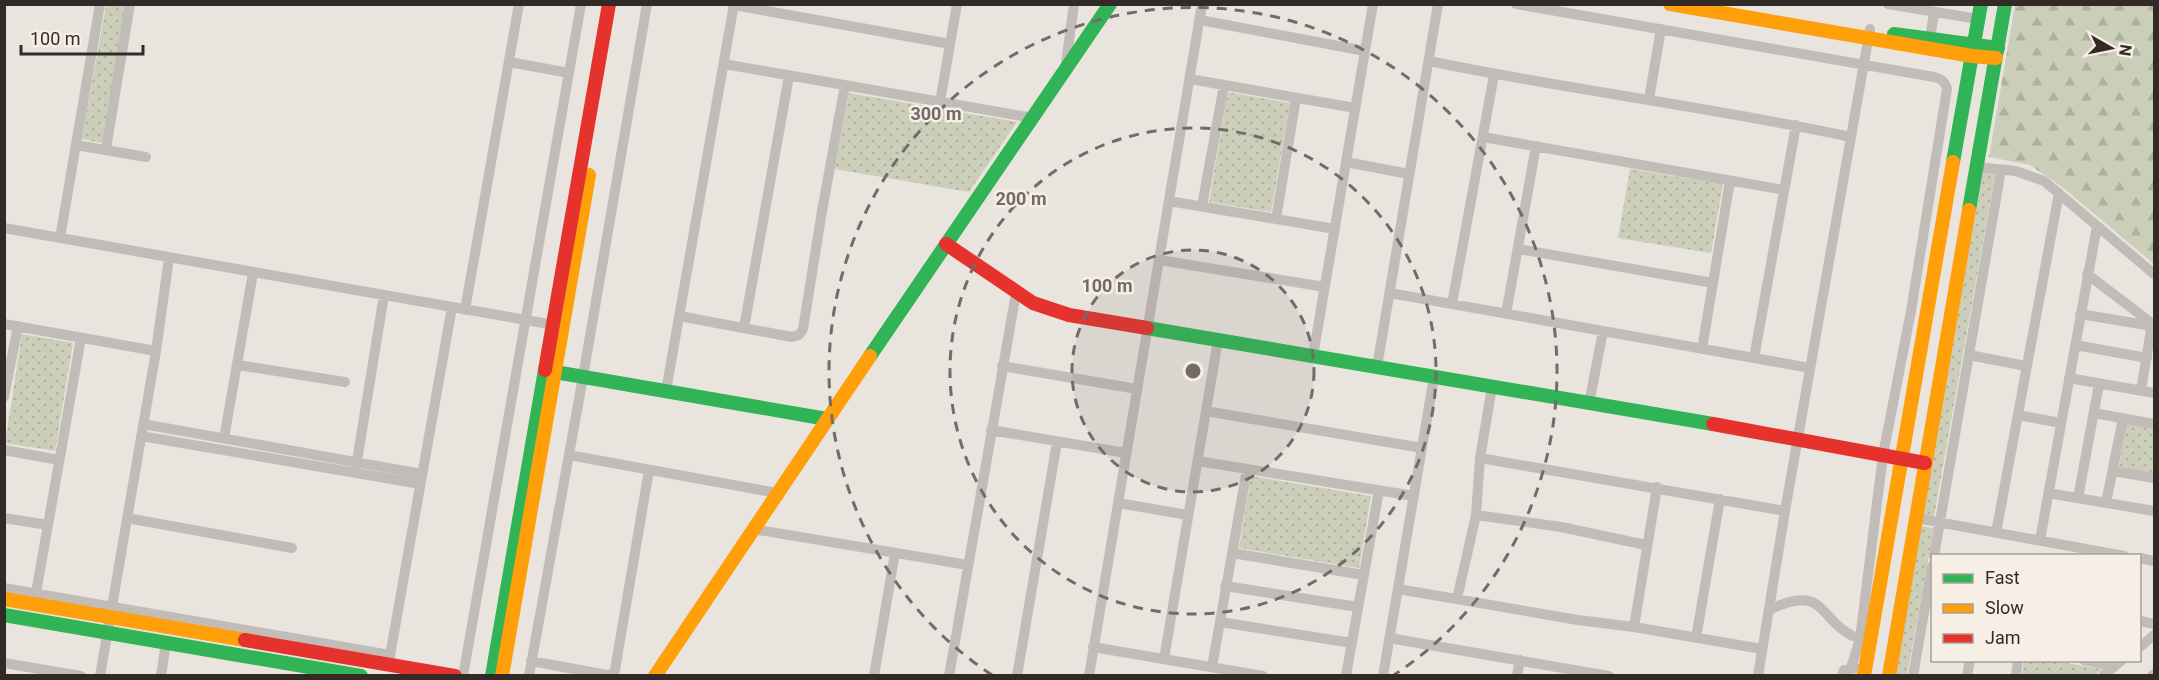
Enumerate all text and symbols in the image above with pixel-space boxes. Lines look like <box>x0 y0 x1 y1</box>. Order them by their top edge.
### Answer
scale bar <box>21 18 142 56</box>
north arrow <box>2081 18 2141 78</box>
text: 100 m <box>30 28 81 49</box>
text: N <box>2115 43 2136 57</box>
text: 300 m <box>910 103 962 124</box>
text: 200 m <box>995 188 1047 209</box>
text: 100 m <box>1081 275 1133 296</box>
centre of rings <box>1183 361 1203 381</box>
legend <box>1931 554 2141 662</box>
text: Fast <box>1985 567 2020 588</box>
text: Slow <box>1985 597 2024 618</box>
text: Jam <box>1985 627 2021 648</box>

